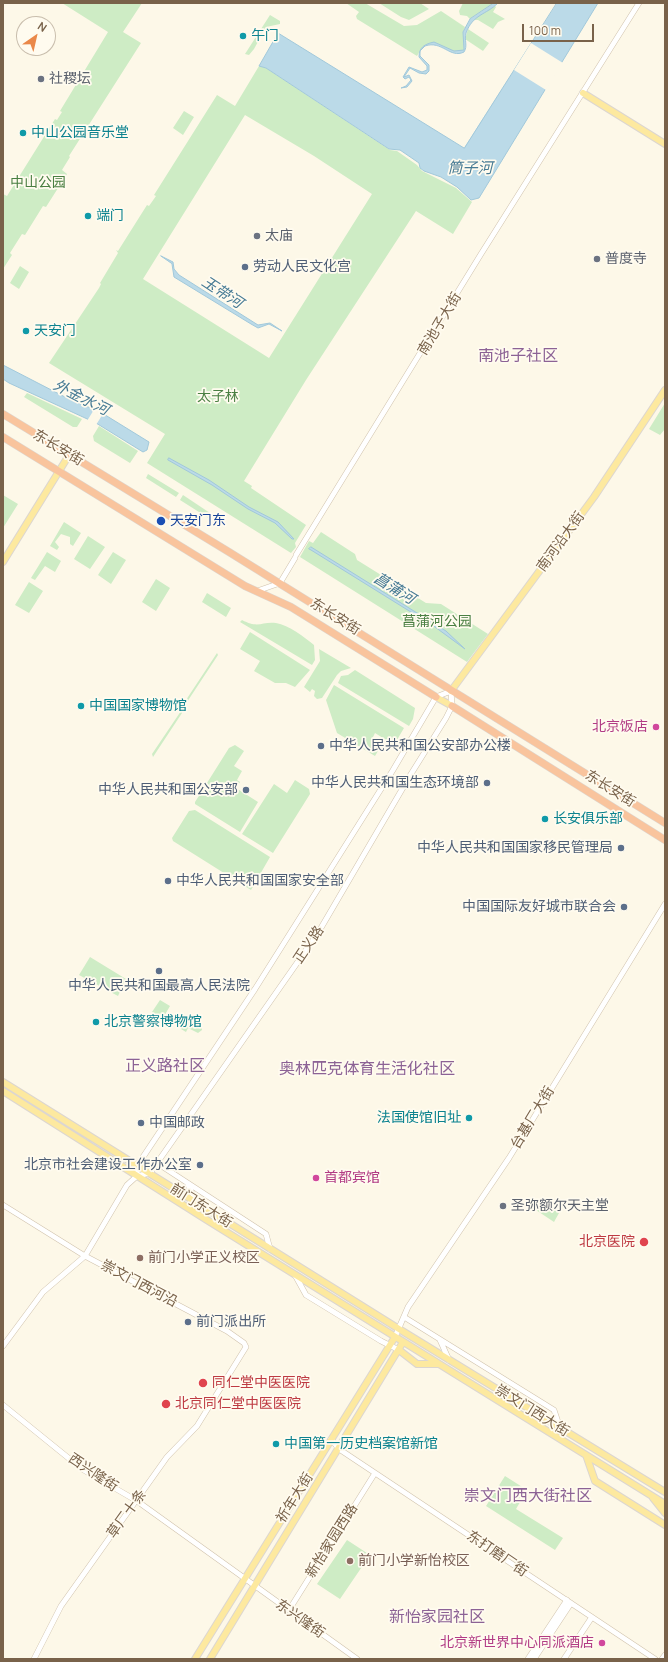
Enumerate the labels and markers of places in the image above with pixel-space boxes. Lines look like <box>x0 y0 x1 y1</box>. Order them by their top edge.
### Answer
place label: 午门 <box>251 28 279 44</box>
marker: 午门 <box>238 31 248 41</box>
place label: 社稷坛 <box>49 71 91 87</box>
marker: 社稷坛 <box>36 74 46 84</box>
place label: 中山公园音乐堂 <box>31 125 129 141</box>
marker: 中山公园音乐堂 <box>18 128 28 138</box>
place label: 端门 <box>96 208 124 224</box>
marker: 端门 <box>83 211 93 221</box>
place label: 太庙 <box>265 228 293 244</box>
marker: 太庙 <box>252 231 262 241</box>
place label: 普度寺 <box>605 251 647 267</box>
marker: 普度寺 <box>592 254 602 264</box>
place label: 劳动人民文化宫 <box>253 259 351 275</box>
marker: 劳动人民文化宫 <box>240 262 250 272</box>
place label: 天安门 <box>34 323 76 339</box>
marker: 天安门 <box>21 326 31 336</box>
place label: 天安门东 <box>170 513 226 529</box>
marker: 天安门东 <box>155 515 167 527</box>
place label: 中国国家博物馆 <box>89 698 187 714</box>
marker: 中国国家博物馆 <box>76 701 86 711</box>
place label: 北京饭店 <box>592 719 648 735</box>
marker: 北京饭店 <box>651 722 661 732</box>
place label: 中华人民共和国公安部办公楼 <box>329 738 511 754</box>
marker: 中华人民共和国公安部办公楼 <box>316 741 326 751</box>
place label: 中华人民共和国生态环境部 <box>311 775 479 791</box>
marker: 中华人民共和国生态环境部 <box>482 778 492 788</box>
place label: 中华人民共和国公安部 <box>98 782 238 798</box>
marker: 中华人民共和国公安部 <box>241 785 251 795</box>
place label: 长安俱乐部 <box>553 811 623 827</box>
marker: 长安俱乐部 <box>540 814 550 824</box>
place label: 中华人民共和国国家移民管理局 <box>417 840 613 856</box>
marker: 中华人民共和国国家移民管理局 <box>616 843 626 853</box>
place label: 中华人民共和国国家安全部 <box>176 873 344 889</box>
marker: 中华人民共和国国家安全部 <box>163 876 173 886</box>
place label: 中国国际友好城市联合会 <box>462 899 616 915</box>
marker: 中国国际友好城市联合会 <box>619 902 629 912</box>
marker: 中华人民共和国最高人民法院 <box>154 966 164 976</box>
place label: 中华人民共和国最高人民法院 <box>68 978 250 994</box>
place label: 北京警察博物馆 <box>104 1014 202 1030</box>
marker: 北京警察博物馆 <box>91 1017 101 1027</box>
place label: 法国使馆旧址 <box>377 1110 461 1126</box>
marker: 法国使馆旧址 <box>464 1113 474 1123</box>
place label: 中国邮政 <box>149 1115 205 1131</box>
marker: 中国邮政 <box>136 1118 146 1128</box>
place label: 北京市社会建设工作办公室 <box>24 1157 192 1173</box>
marker: 北京市社会建设工作办公室 <box>195 1160 205 1170</box>
place label: 首都宾馆 <box>324 1170 380 1186</box>
marker: 首都宾馆 <box>311 1173 321 1183</box>
place label: 圣弥额尔天主堂 <box>511 1198 609 1214</box>
marker: 圣弥额尔天主堂 <box>498 1201 508 1211</box>
place label: 北京医院 <box>579 1234 635 1250</box>
marker: 北京医院 <box>638 1236 650 1248</box>
place label: 前门小学正义校区 <box>148 1250 260 1266</box>
marker: 前门小学正义校区 <box>135 1253 145 1263</box>
place label: 前门派出所 <box>196 1314 266 1330</box>
marker: 前门派出所 <box>183 1317 193 1327</box>
place label: 同仁堂中医医院 <box>212 1375 310 1391</box>
marker: 同仁堂中医医院 <box>197 1377 209 1389</box>
place label: 北京同仁堂中医医院 <box>175 1396 301 1412</box>
marker: 北京同仁堂中医医院 <box>160 1398 172 1410</box>
place label: 中国第一历史档案馆新馆 <box>284 1436 438 1452</box>
marker: 中国第一历史档案馆新馆 <box>271 1439 281 1449</box>
place label: 前门小学新怡校区 <box>358 1553 470 1569</box>
marker: 前门小学新怡校区 <box>345 1556 355 1566</box>
place label: 北京新世界中心同派酒店 <box>440 1635 594 1651</box>
marker: 北京新世界中心同派酒店 <box>597 1638 607 1648</box>

